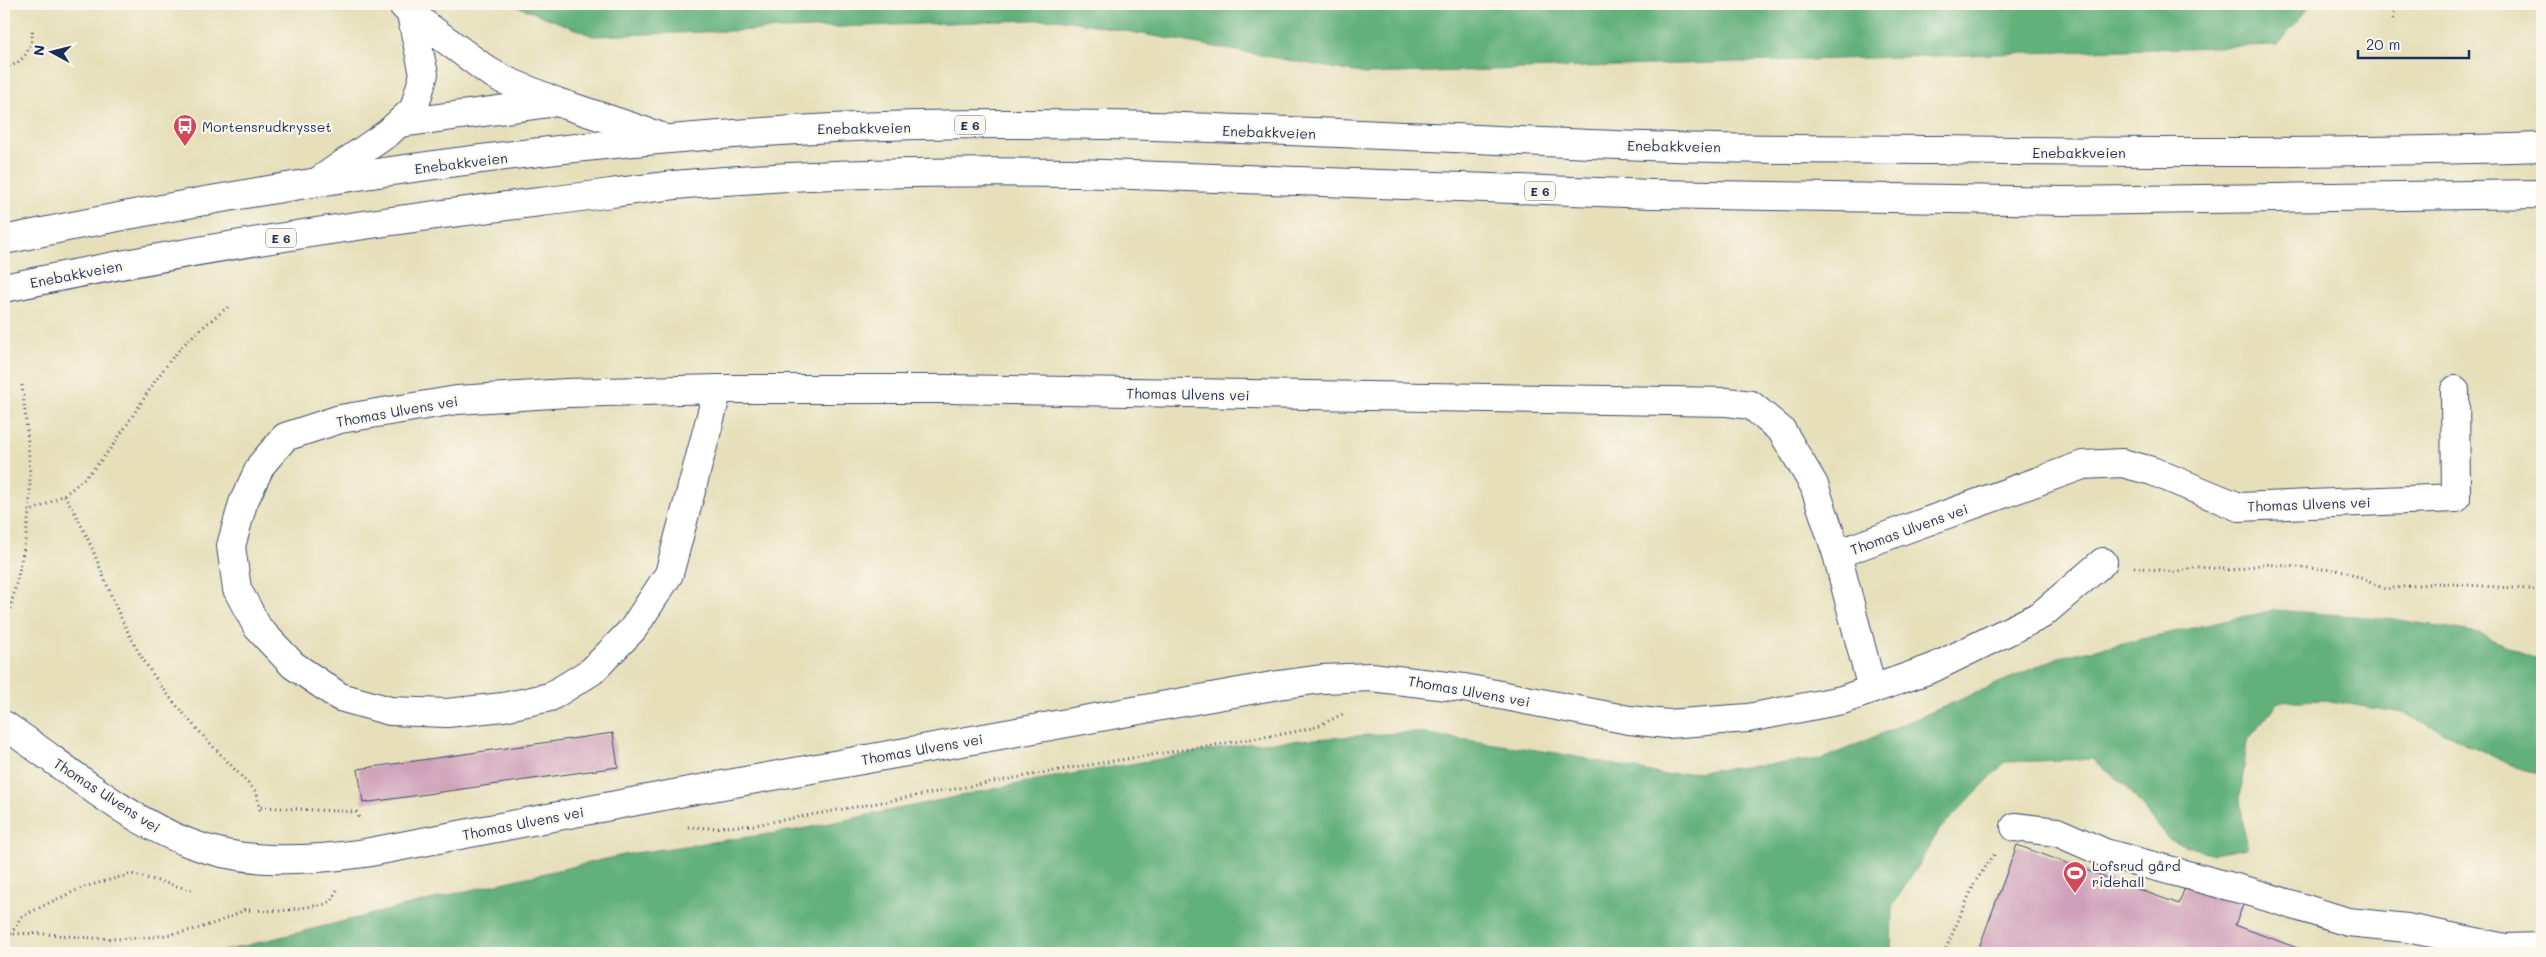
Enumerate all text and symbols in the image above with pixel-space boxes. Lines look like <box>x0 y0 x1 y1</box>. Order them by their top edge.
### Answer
north arrow <box>28 28 78 78</box>
scale bar <box>2358 28 2470 60</box>
text: 20 m <box>2366 34 2400 54</box>
text: N <box>29 44 49 57</box>
bus stop icon: Mortensrudkrysset <box>172 113 198 147</box>
road number: E 6 <box>955 116 985 134</box>
place label: Mortensrudkrysset <box>202 117 332 136</box>
street label: Enebakkveien <box>817 118 911 138</box>
street label: Enebakkveien <box>1222 121 1316 143</box>
street label: Enebakkveien <box>1627 136 1721 156</box>
street label: Enebakkveien <box>2032 143 2126 162</box>
street label: Enebakkveien <box>413 148 509 178</box>
road number: E 6 <box>1525 182 1555 200</box>
road number: E 6 <box>266 228 296 248</box>
street label: Enebakkveien <box>28 256 124 292</box>
street label: Thomas Ulvens vei <box>1126 383 1250 405</box>
street label: Thomas Ulvens vei <box>335 391 459 431</box>
street label: Thomas Ulvens vei <box>2247 492 2371 516</box>
street label: Thomas Ulvens vei <box>1848 499 1970 559</box>
street label: Thomas Ulvens vei <box>1407 671 1531 711</box>
street label: Thomas Ulvens vei <box>860 729 984 769</box>
street label: Thomas Ulvens vei <box>50 753 164 837</box>
street label: Thomas Ulvens vei <box>461 802 585 844</box>
place label: Lofsrud gård ridehall <box>2092 856 2181 891</box>
sports icon: Lofsrud gård ridehall <box>2062 860 2088 894</box>

